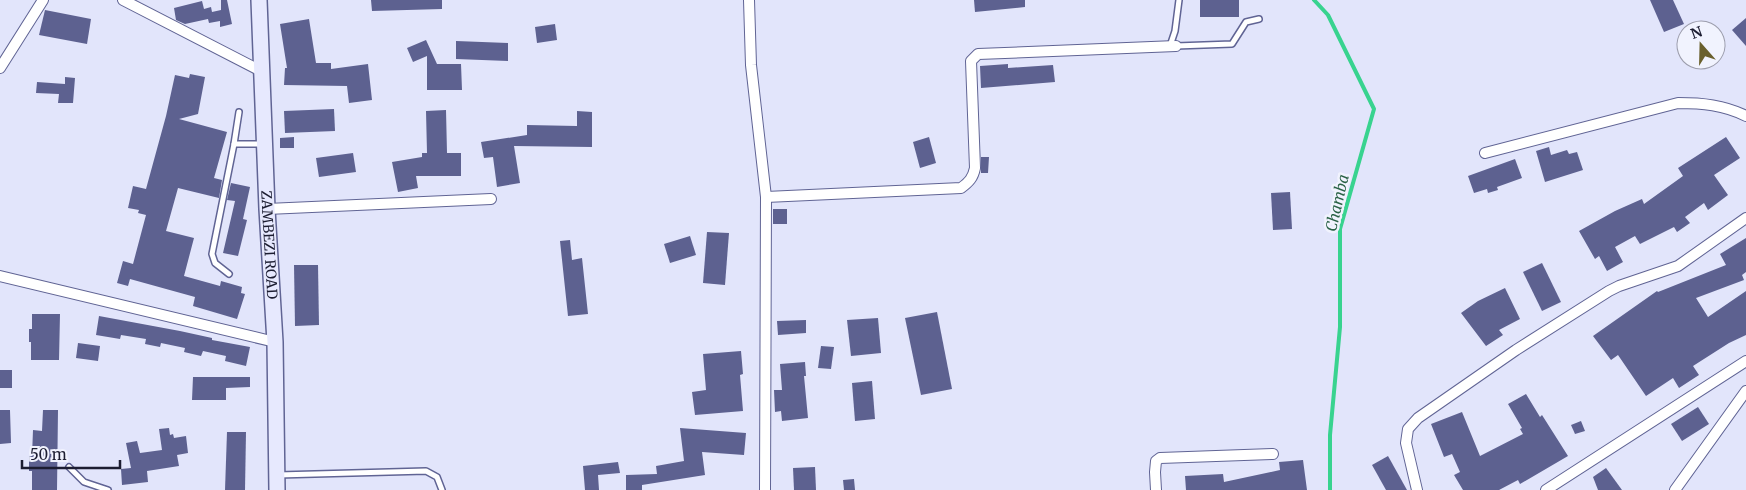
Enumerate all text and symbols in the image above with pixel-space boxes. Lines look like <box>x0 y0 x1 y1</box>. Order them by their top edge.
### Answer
north arrow <box>1676 20 1726 70</box>
text: N <box>1688 22 1705 43</box>
water label: Chamba <box>1321 173 1353 233</box>
street label: ZAMBEZI ROAD <box>257 190 281 300</box>
scale bar <box>22 438 120 470</box>
text: 50 m <box>30 445 67 464</box>

